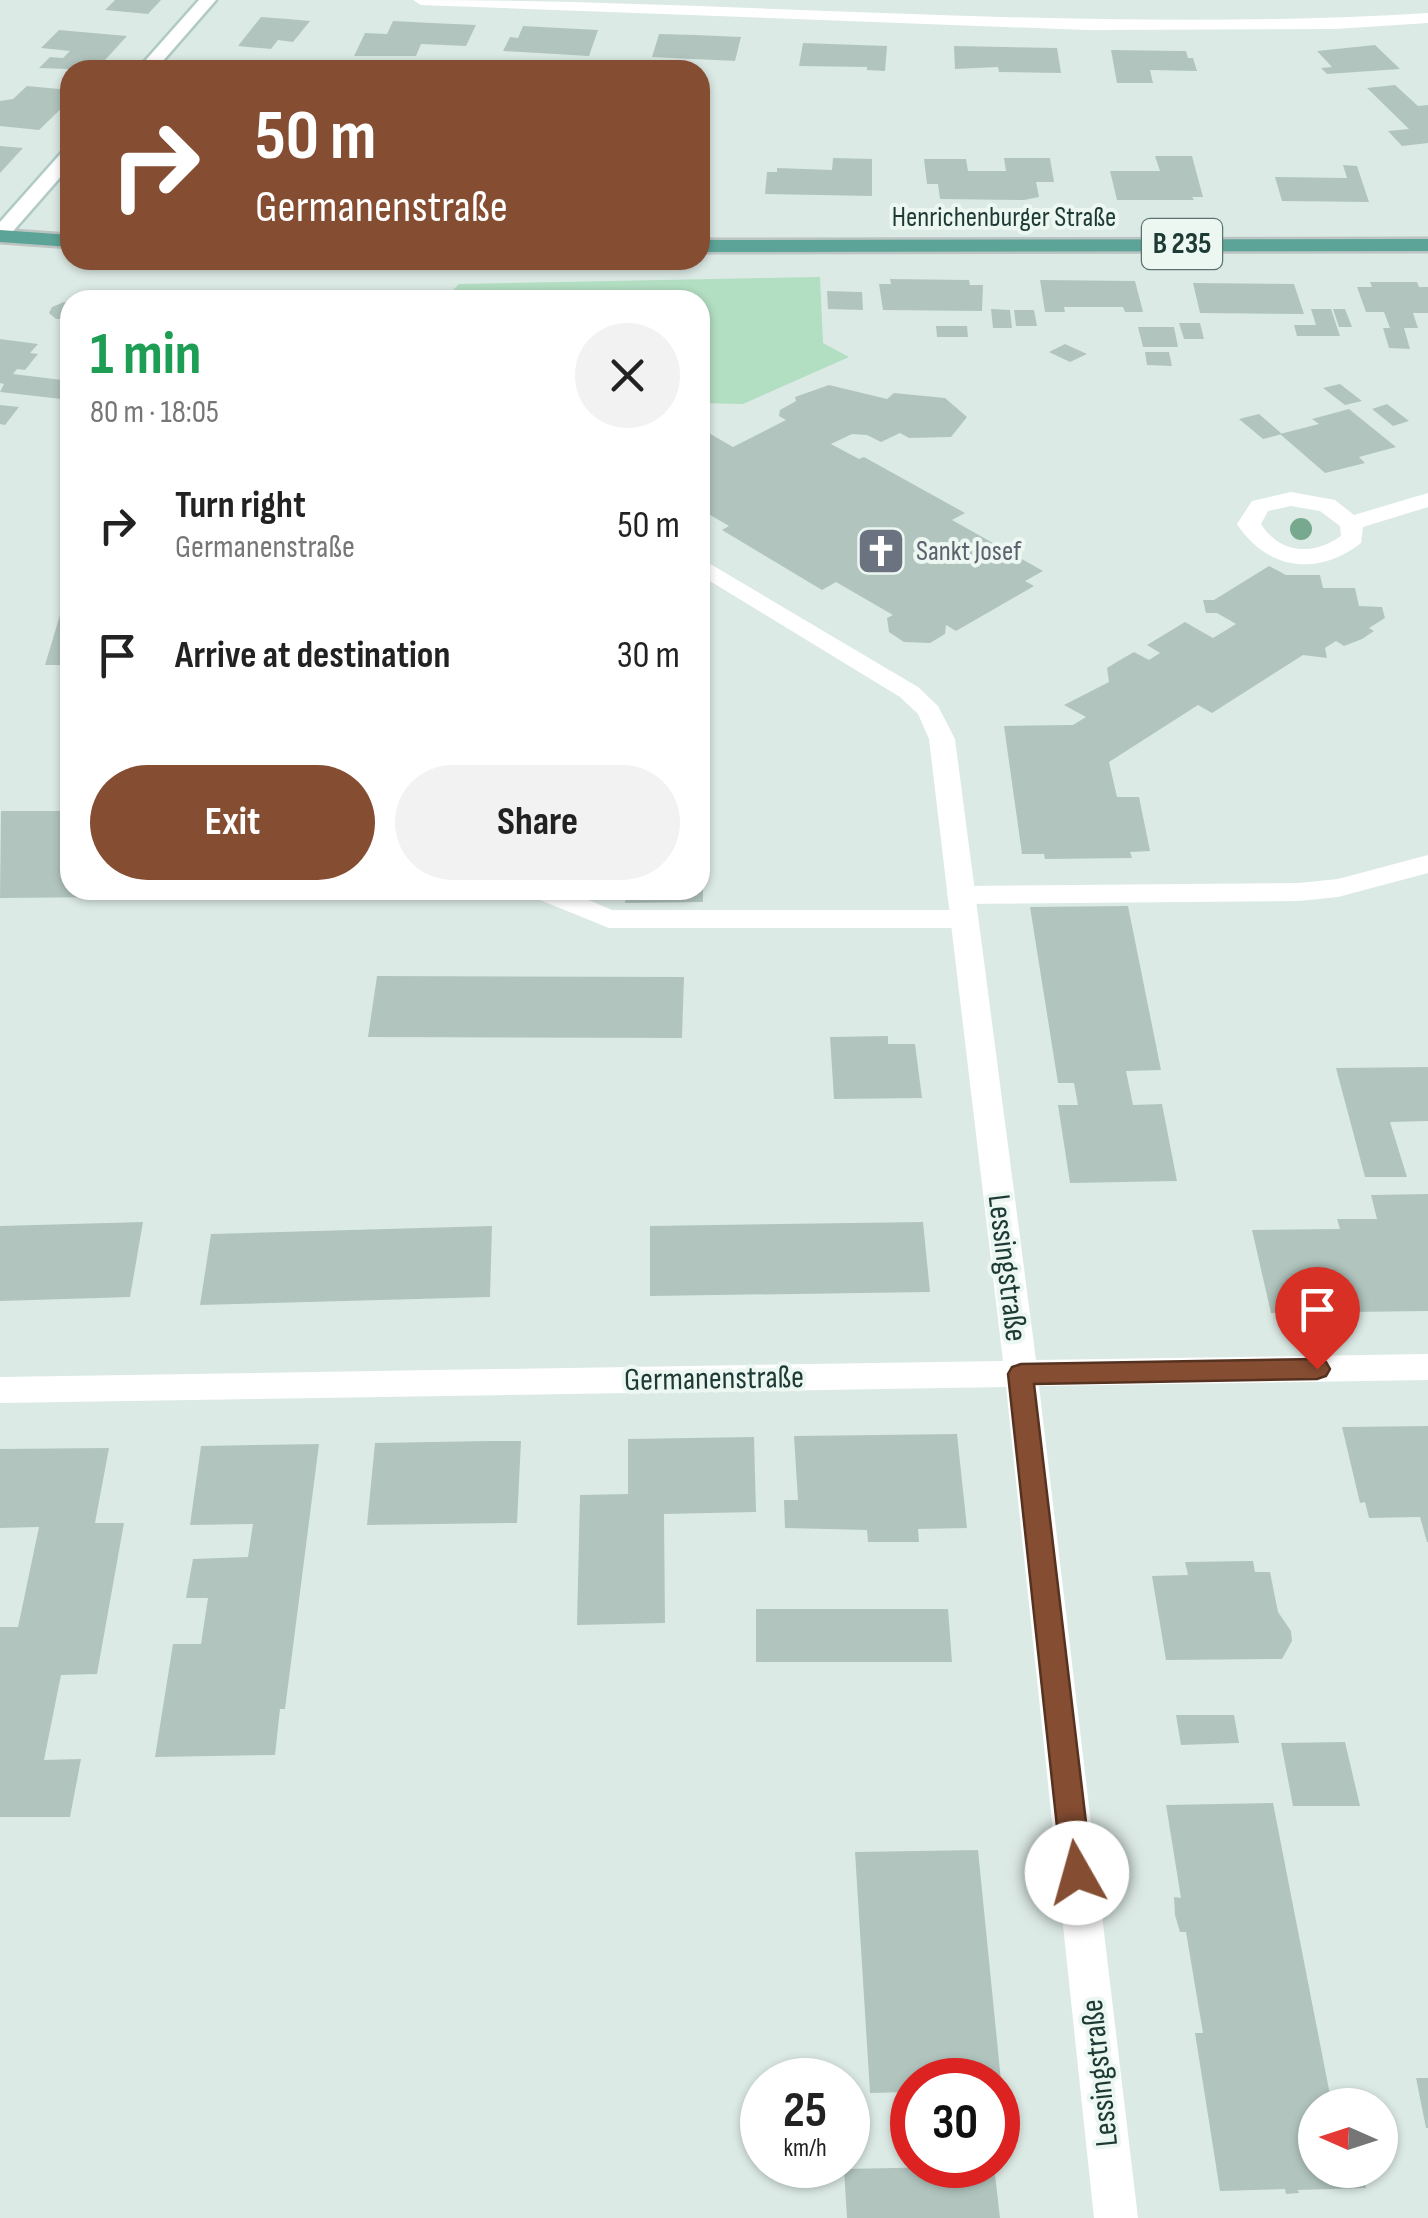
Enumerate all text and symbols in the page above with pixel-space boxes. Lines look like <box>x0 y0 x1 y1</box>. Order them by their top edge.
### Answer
text: 50 m <box>255 95 376 179</box>
icon: right <box>90 100 220 230</box>
text: Germanenstraße <box>255 180 508 235</box>
street label: Henrichenburger Straße <box>892 201 1116 234</box>
road number: B 235 <box>1142 219 1222 269</box>
text: 1 min <box>90 319 202 391</box>
button: close <box>575 323 680 428</box>
text: 80 m · 18:05 <box>90 393 219 432</box>
text: Turn right <box>175 483 306 528</box>
icon: right <box>90 498 145 553</box>
text: 50 m <box>617 503 680 548</box>
church icon: Sankt Josef <box>855 525 907 577</box>
text: Germanenstraße <box>175 528 355 567</box>
place label: Sankt Josef <box>916 535 1022 568</box>
icon: arrive <box>90 628 145 683</box>
text: Arrive at destination <box>175 633 450 678</box>
text: 30 m <box>617 633 680 678</box>
button: Exit <box>90 765 375 880</box>
button: Share <box>395 765 680 880</box>
street label: Lessingstraße <box>979 1192 1035 1344</box>
pin <box>1275 1267 1360 1370</box>
icon: arrive <box>1290 1282 1345 1337</box>
street label: Germanenstraße <box>624 1358 804 1400</box>
position arrow <box>1025 1821 1129 1925</box>
street label: Lessingstraße <box>1073 1997 1127 2149</box>
speed limit sign: 30 <box>890 2058 1020 2188</box>
text: 25 <box>783 2081 827 2141</box>
north arrow <box>1298 2088 1398 2188</box>
map controls <box>1298 2088 1398 2188</box>
text: km/h <box>783 2133 827 2164</box>

